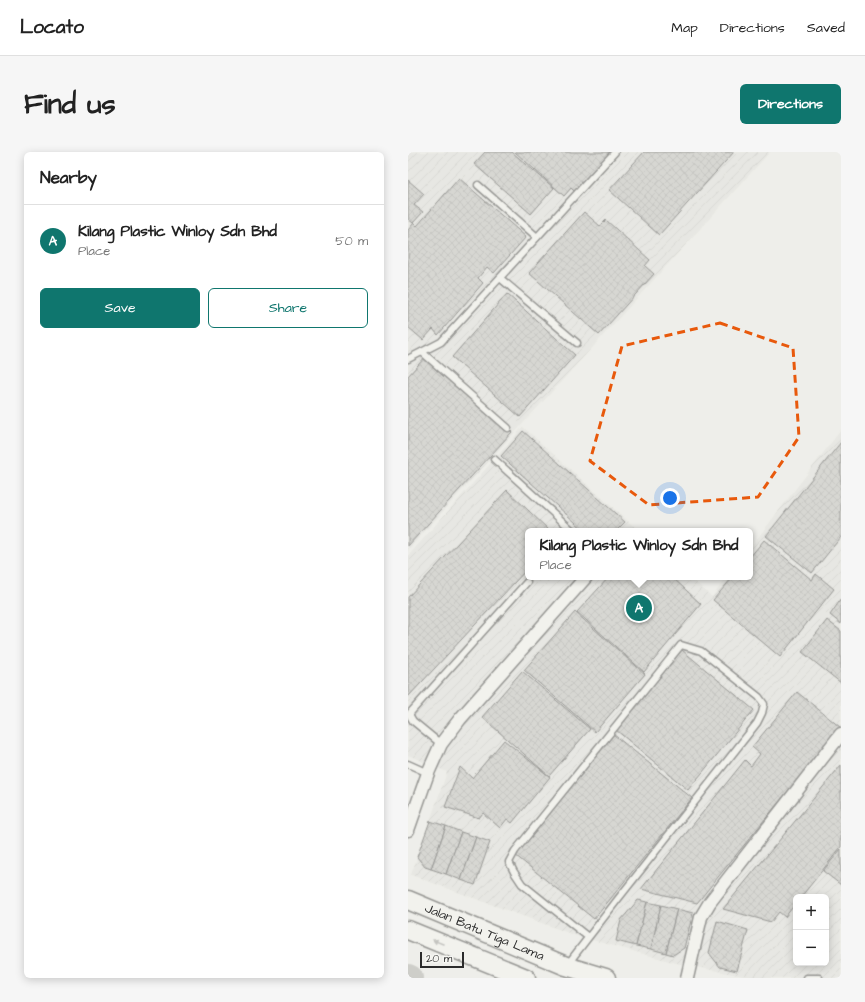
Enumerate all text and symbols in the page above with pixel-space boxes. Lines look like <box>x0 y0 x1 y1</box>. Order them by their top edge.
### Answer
text: Locato <box>20 14 84 41</box>
text: Map <box>671 18 698 38</box>
text: Directions <box>720 18 785 38</box>
text: Saved <box>807 18 845 38</box>
button: Directions <box>740 84 841 124</box>
text: Find us <box>24 85 115 124</box>
text: Nearby <box>40 166 97 190</box>
text: Kilang Plastic Winloy Sdn Bhd <box>78 221 277 242</box>
text: A <box>49 232 57 250</box>
text: 50 m <box>335 232 368 250</box>
text: Place <box>78 242 110 260</box>
button: Save <box>40 288 200 328</box>
button: Share <box>208 288 368 328</box>
your location <box>660 488 680 508</box>
popup <box>525 528 753 580</box>
text: Kilang Plastic Winloy Sdn Bhd <box>539 535 739 556</box>
text: Place <box>539 556 572 574</box>
pin: A <box>626 593 652 623</box>
map controls <box>793 894 829 966</box>
button: + <box>793 894 829 930</box>
street label: Jalan Batu Tiga Lama <box>422 899 547 965</box>
button: − <box>793 930 829 966</box>
one-way arrow <box>431 939 443 945</box>
scale bar <box>420 950 464 969</box>
text: 20 m <box>426 951 452 966</box>

